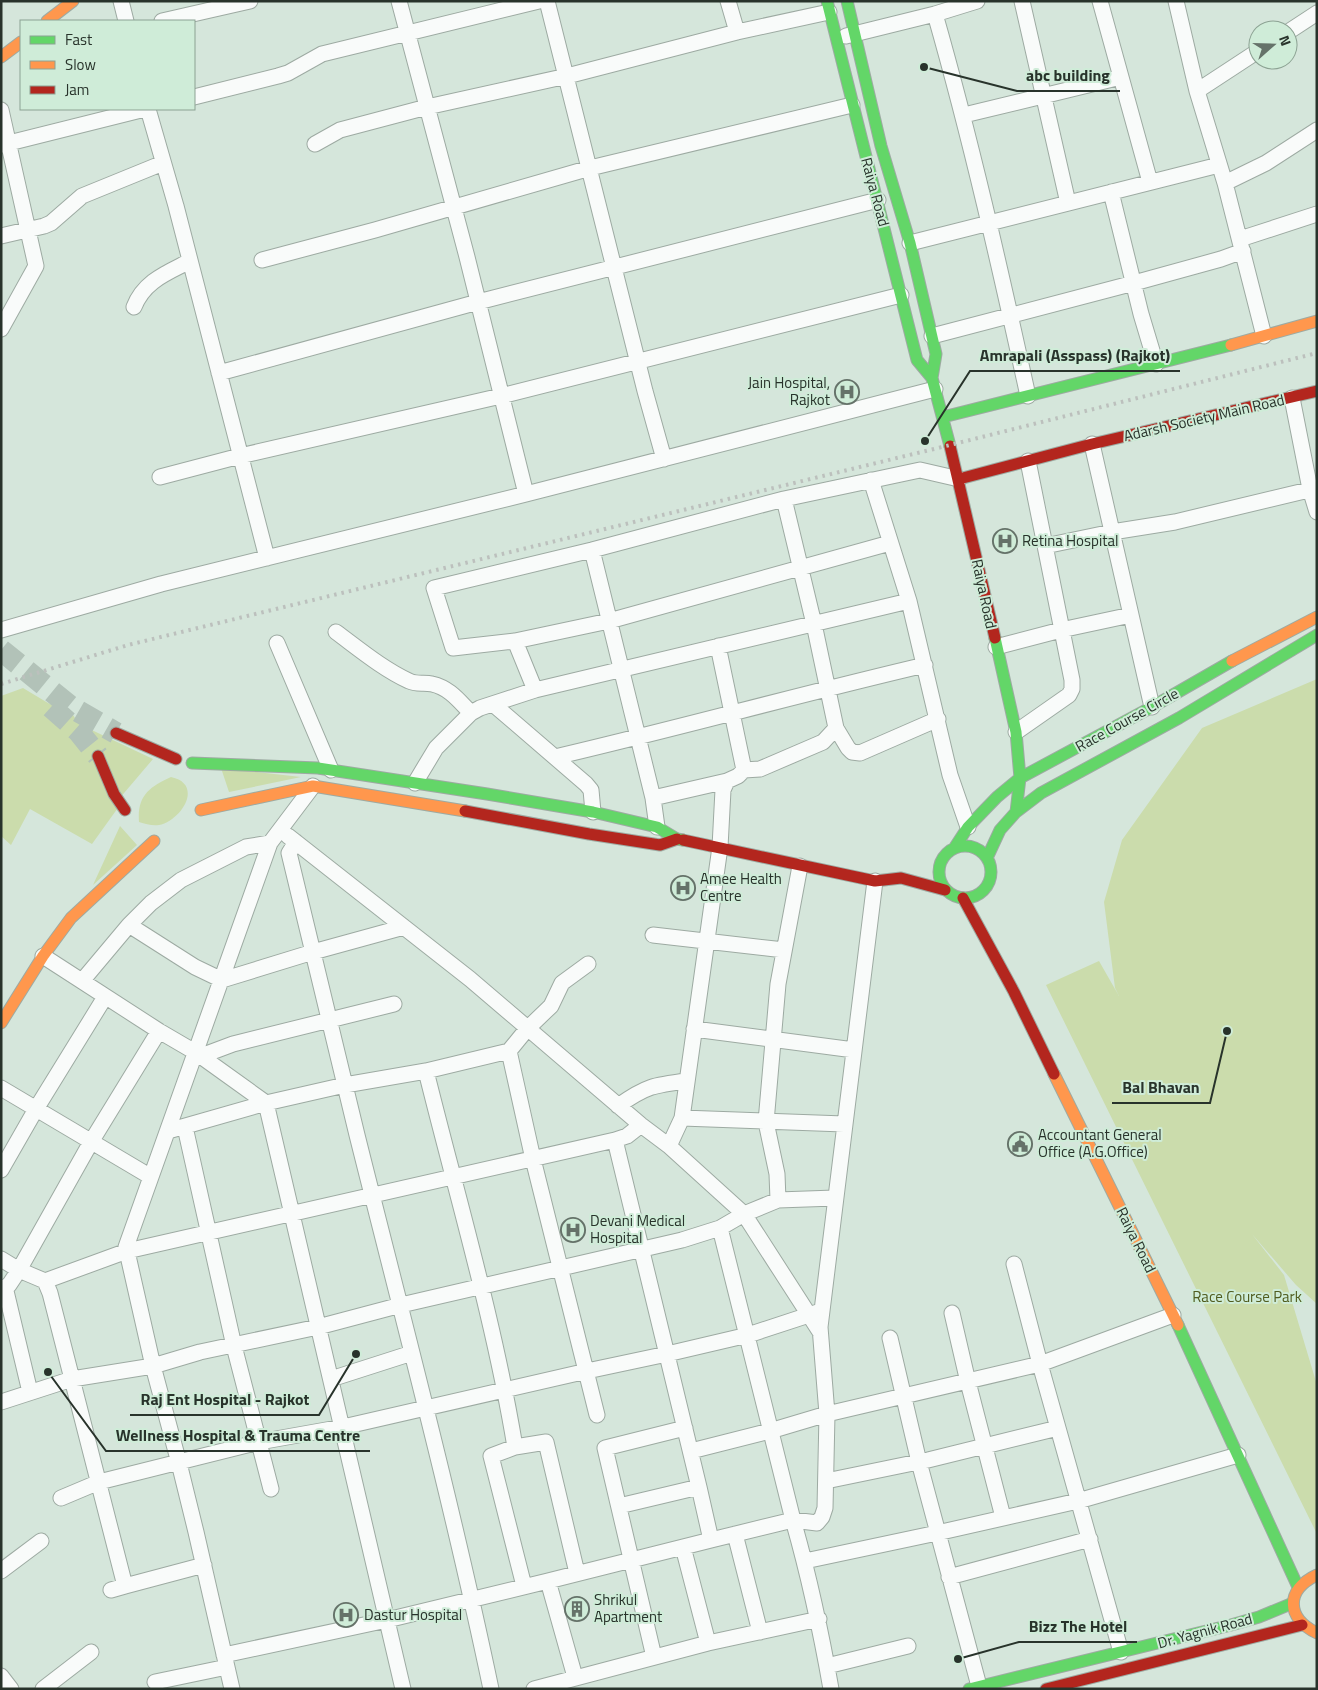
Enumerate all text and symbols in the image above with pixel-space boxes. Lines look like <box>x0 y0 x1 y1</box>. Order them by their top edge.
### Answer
legend <box>20 20 195 110</box>
north arrow <box>1248 20 1298 70</box>
text: Fast <box>65 28 93 51</box>
text: N <box>1274 32 1297 49</box>
text: Slow <box>65 53 96 76</box>
callout: abc building <box>1017 60 1120 91</box>
text: abc building <box>1026 63 1110 87</box>
text: Jam <box>65 78 89 101</box>
street label: Raiya Road <box>855 155 896 229</box>
callout: Amrapali (Asspass) (Rajkot) <box>970 340 1180 371</box>
text: Amrapali (Asspass) (Rajkot) <box>980 343 1170 367</box>
place label: Jain Hospital, Rajkot <box>748 371 831 411</box>
hospital icon: Jain Hospital, Rajkot <box>834 379 860 405</box>
street label: Adarsh Society Main Road <box>1121 388 1287 447</box>
hospital icon: Retina Hospital <box>992 528 1018 554</box>
place label: Retina Hospital <box>1022 529 1118 552</box>
street label: Raiya Road <box>966 557 1003 631</box>
street label: Race Course Circle <box>1071 682 1183 758</box>
place label: Amee Health Centre <box>700 867 782 907</box>
hospital icon: Amee Health Centre <box>670 875 696 901</box>
callout: Bal Bhavan <box>1112 1072 1210 1103</box>
text: Bal Bhavan <box>1122 1075 1200 1099</box>
place label: Accountant General Office (A.G.Office) <box>1038 1123 1162 1163</box>
public building icon: Accountant General Office (A.G.Office) <box>1007 1131 1033 1157</box>
street label: Raiya Road <box>1111 1203 1162 1276</box>
place label: Devani Medical Hospital <box>590 1209 685 1249</box>
hospital icon: Devani Medical Hospital <box>560 1217 586 1243</box>
park label: Race Course Park <box>1192 1285 1302 1308</box>
callout: Raj Ent Hospital - Rajkot <box>130 1384 319 1415</box>
text: Raj Ent Hospital - Rajkot <box>141 1387 310 1411</box>
callout: Wellness Hospital & Trauma Centre <box>106 1420 370 1451</box>
text: Wellness Hospital & Trauma Centre <box>116 1423 360 1447</box>
place label: Shrikul Apartment <box>594 1588 663 1628</box>
building icon: Shrikul Apartment <box>564 1596 590 1622</box>
hospital icon: Dastur Hospital <box>333 1602 359 1628</box>
place label: Dastur Hospital <box>364 1603 462 1626</box>
street label: Dr. Yagnik Road <box>1155 1607 1255 1654</box>
callout: Bizz The Hotel <box>1019 1611 1137 1642</box>
text: Bizz The Hotel <box>1029 1614 1127 1638</box>

